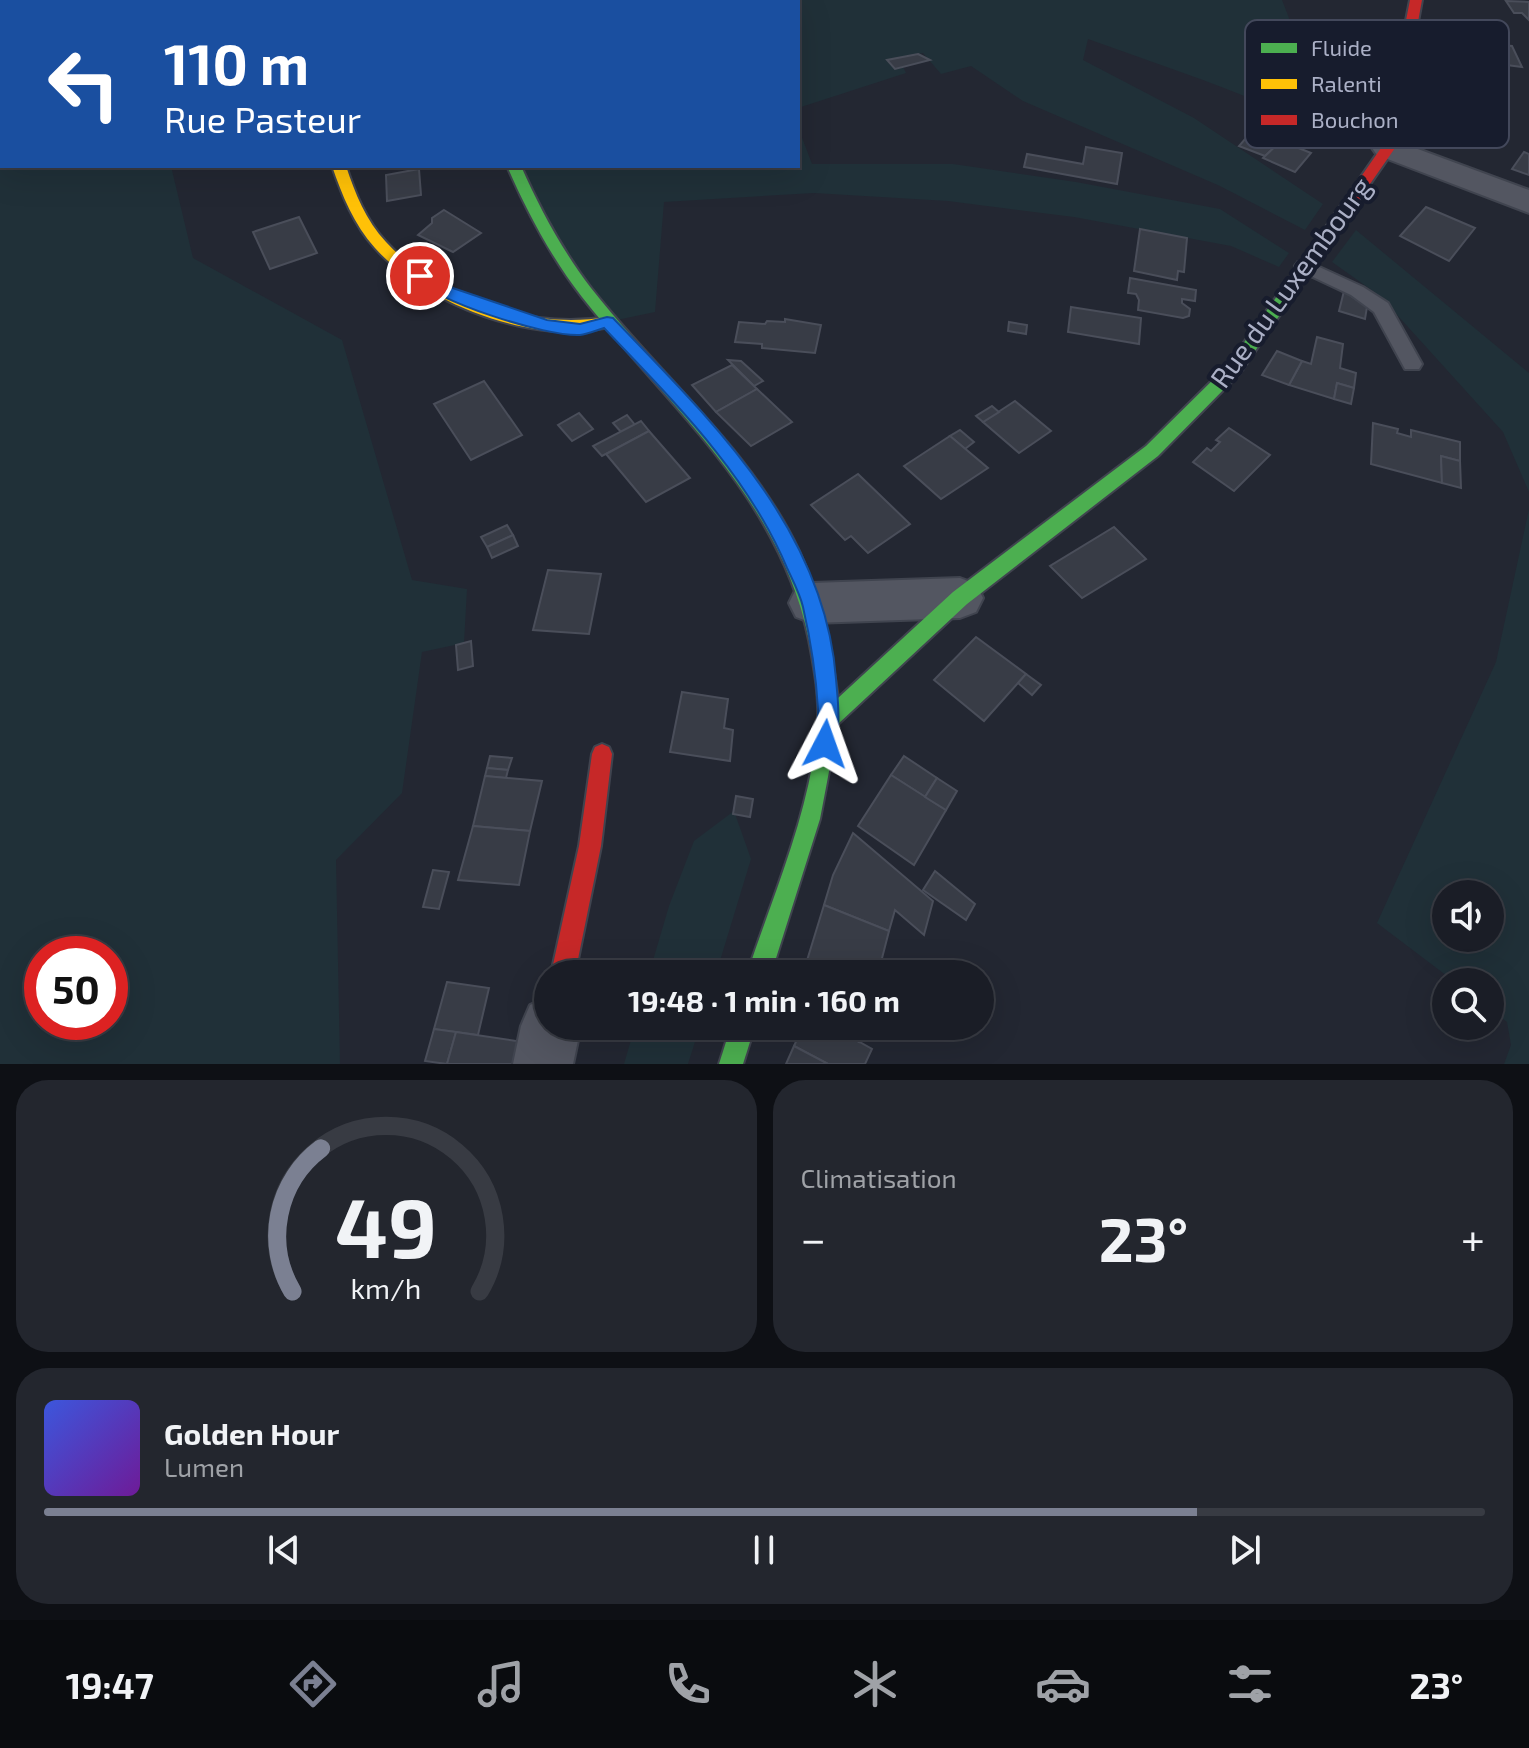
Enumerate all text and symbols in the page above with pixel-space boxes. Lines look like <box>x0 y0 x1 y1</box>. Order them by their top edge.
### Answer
legend <box>1245 20 1509 148</box>
text: 110 m <box>164 29 309 96</box>
icon: left <box>32 32 136 136</box>
text: Fluide <box>1311 34 1372 60</box>
text: Ralenti <box>1311 70 1382 96</box>
text: Rue Pasteur <box>164 97 361 140</box>
text: Bouchon <box>1311 106 1399 132</box>
street label: Rue du Luxembourg <box>1202 170 1378 394</box>
pin <box>386 242 454 310</box>
icon: arrive <box>398 254 442 298</box>
position arrow <box>783 702 867 786</box>
map controls <box>1432 880 1504 1040</box>
button: sound <box>1432 880 1504 952</box>
speed limit sign: 50 <box>24 936 128 1040</box>
button: search <box>1432 968 1504 1040</box>
text: 19:48 · 1 min · 160 m <box>628 982 900 1018</box>
text: Climatisation <box>801 1162 957 1193</box>
text: 49 <box>335 1175 437 1275</box>
text: 23° <box>1099 1202 1188 1274</box>
text: − <box>801 1211 826 1264</box>
text: + <box>1461 1211 1485 1264</box>
text: km/h <box>351 1270 422 1305</box>
text: Golden Hour <box>164 1415 339 1451</box>
text: Lumen <box>164 1451 244 1482</box>
icon: previous <box>262 1528 306 1572</box>
icon: pause <box>742 1528 786 1572</box>
icon: next <box>1223 1528 1267 1572</box>
icon: directions <box>285 1656 341 1712</box>
icon: music <box>473 1656 529 1712</box>
icon: phone <box>660 1656 716 1712</box>
icon: climate <box>847 1656 903 1712</box>
icon: car <box>1035 1656 1091 1712</box>
icon: filters <box>1222 1656 1278 1712</box>
text: 19:47 <box>66 1663 154 1706</box>
text: 23° <box>1410 1663 1463 1706</box>

